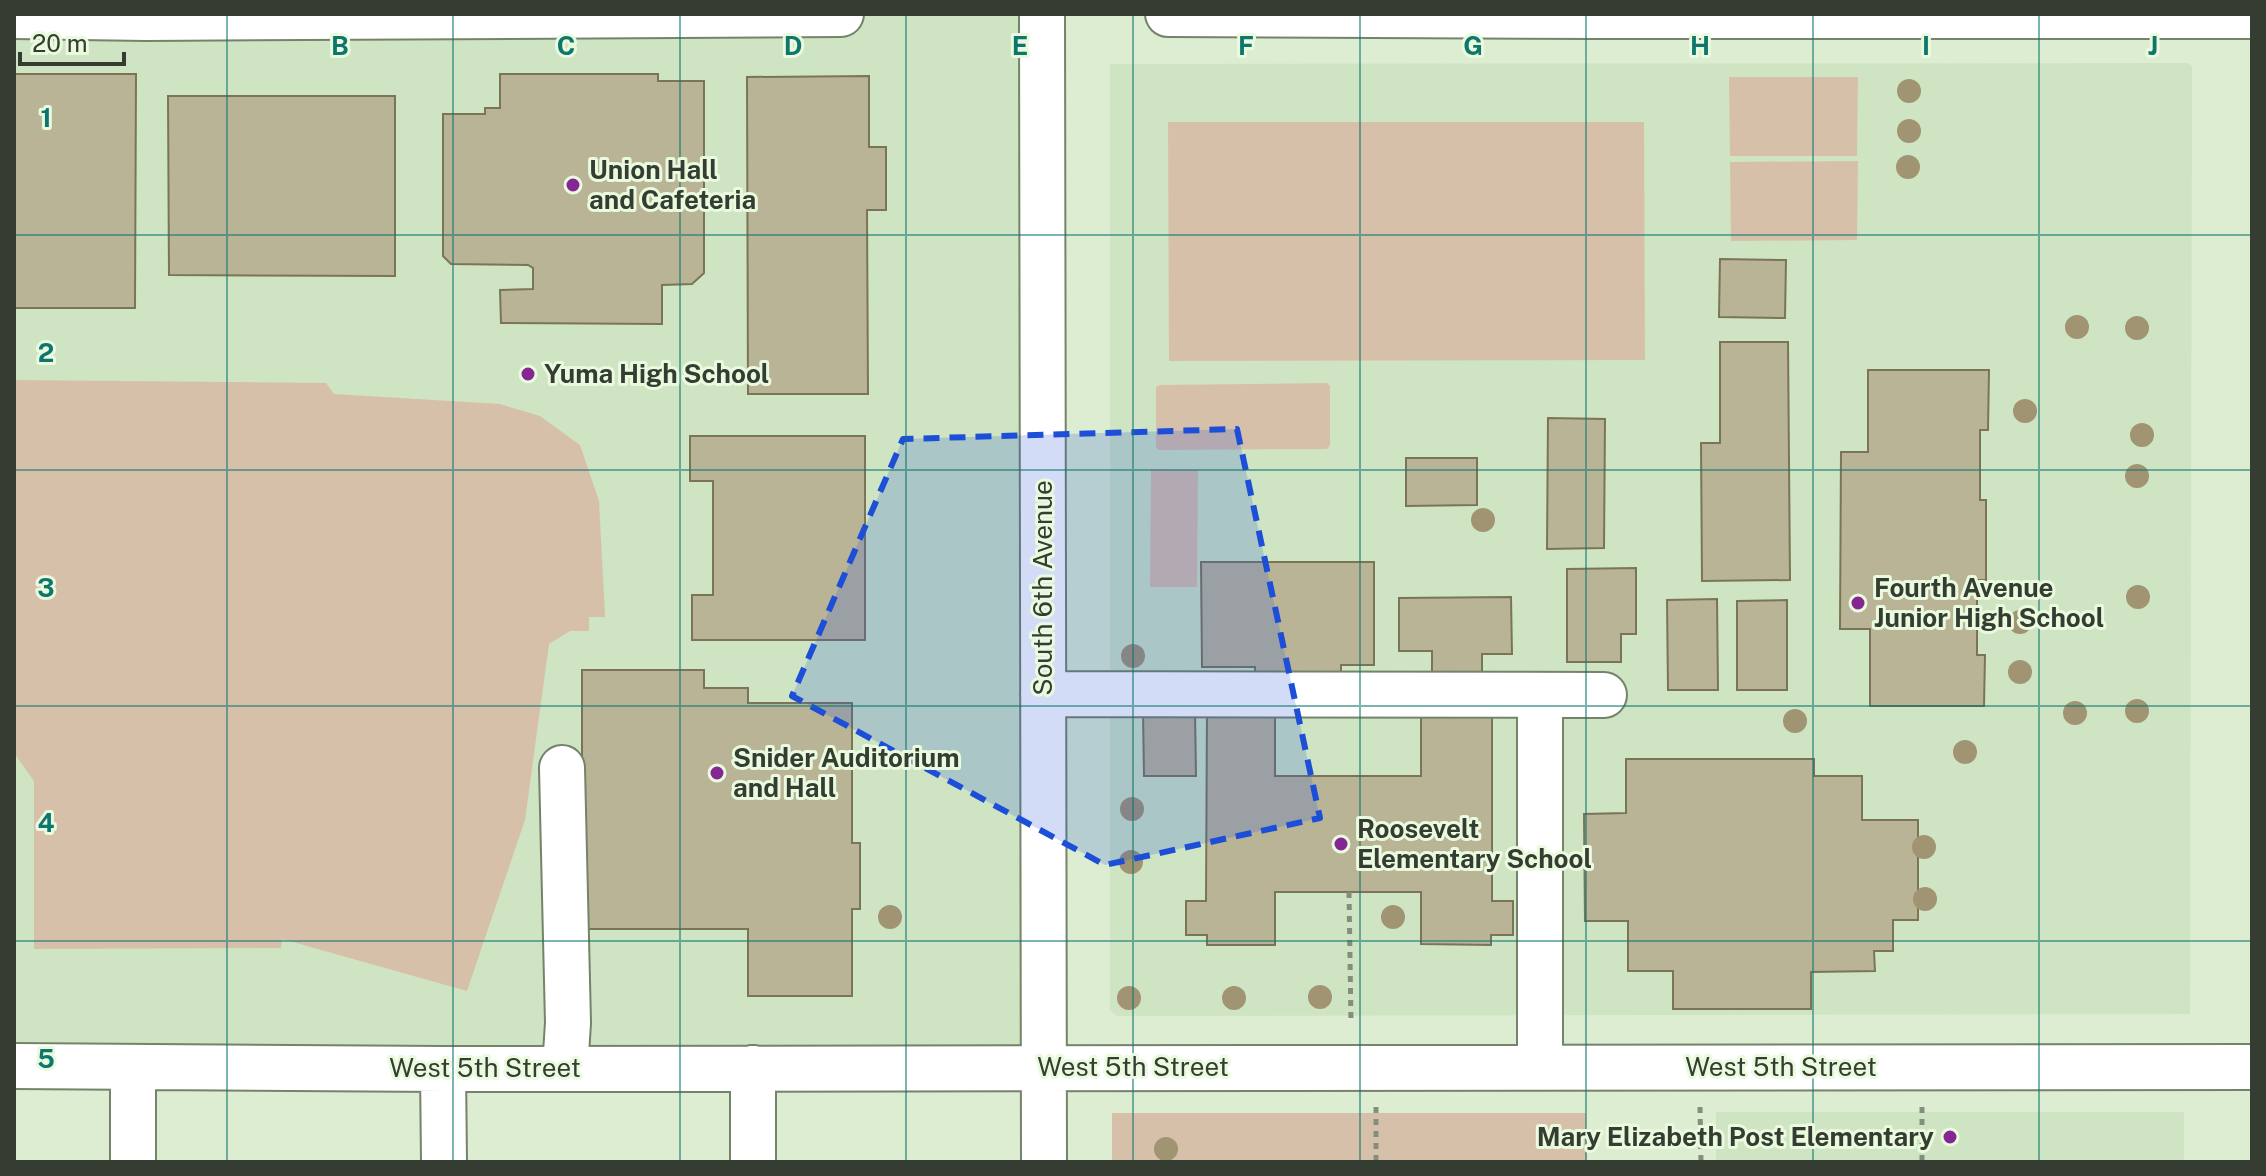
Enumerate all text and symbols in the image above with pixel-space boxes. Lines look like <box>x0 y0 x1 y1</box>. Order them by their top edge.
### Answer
scale bar <box>20 16 124 66</box>
text: 20 m <box>32 29 88 57</box>
text: B <box>331 30 349 61</box>
text: C <box>557 30 575 61</box>
text: D <box>784 30 802 61</box>
text: E <box>1012 30 1028 61</box>
text: F <box>1238 30 1254 61</box>
text: G <box>1463 30 1483 61</box>
text: H <box>1690 30 1710 61</box>
text: I <box>1922 30 1930 61</box>
text: J <box>2148 30 2158 61</box>
text: 1 <box>40 102 52 133</box>
place label: Union Hall and Cafeteria <box>589 154 756 215</box>
marker: Union Hall and Cafeteria <box>564 176 582 194</box>
text: 2 <box>38 337 54 368</box>
place label: Yuma High School <box>544 358 769 389</box>
marker: Yuma High School <box>519 365 537 383</box>
street label: South 6th Avenue <box>1027 480 1058 696</box>
text: 3 <box>37 572 55 603</box>
place label: Fourth Avenue Junior High School <box>1874 572 2104 633</box>
marker: Fourth Avenue Junior High School <box>1849 594 1867 612</box>
place label: Snider Auditorium and Hall <box>733 742 959 803</box>
marker: Snider Auditorium and Hall <box>708 764 726 782</box>
text: 4 <box>37 807 55 838</box>
place label: Roosevelt Elementary School <box>1357 813 1592 874</box>
marker: Roosevelt Elementary School <box>1332 835 1350 853</box>
text: 5 <box>37 1043 55 1074</box>
street label: West 5th Street <box>1037 1051 1229 1082</box>
street label: West 5th Street <box>1685 1051 1877 1082</box>
street label: West 5th Street <box>389 1052 581 1083</box>
place label: Mary Elizabeth Post Elementary <box>1537 1121 1934 1152</box>
marker: Mary Elizabeth Post Elementary <box>1941 1128 1959 1146</box>

